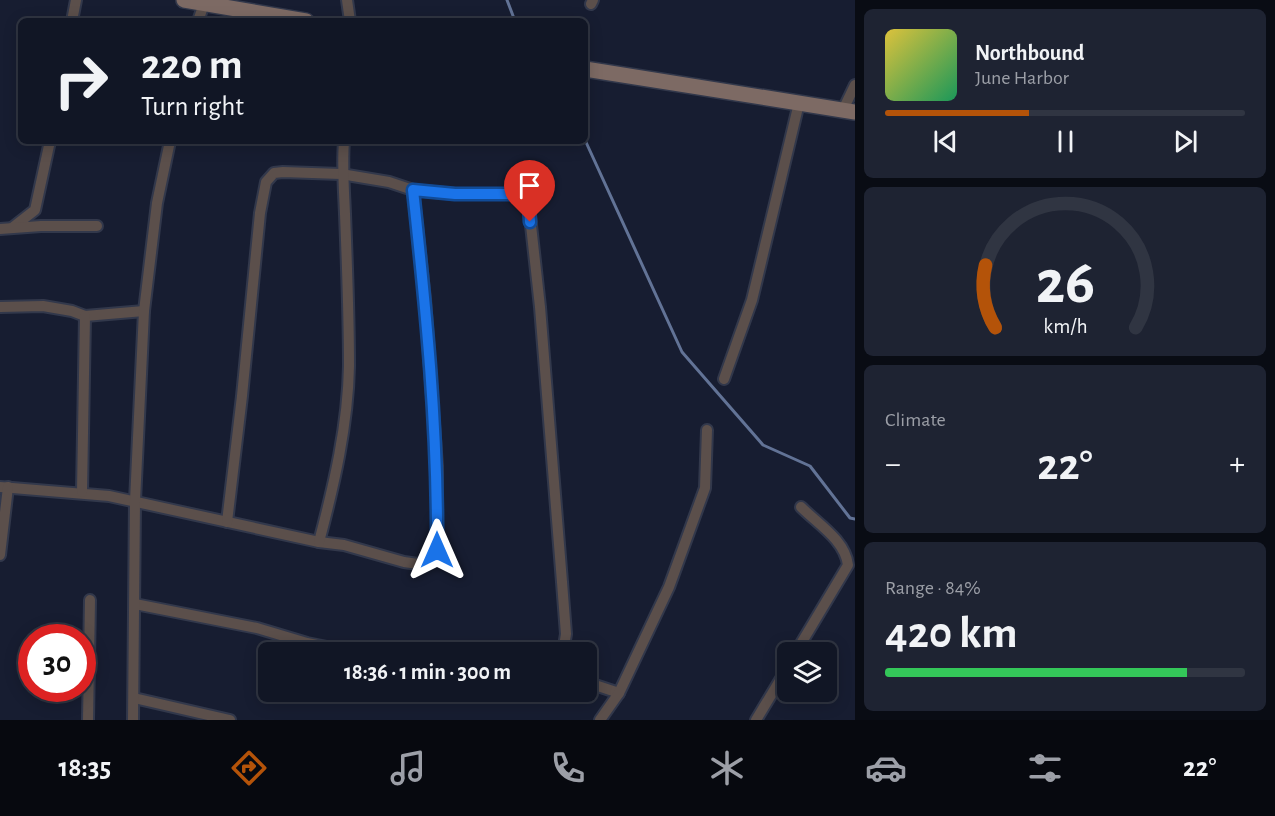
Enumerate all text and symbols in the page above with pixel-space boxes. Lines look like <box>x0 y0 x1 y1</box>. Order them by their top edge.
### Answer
icon: right <box>42 42 120 120</box>
text: Northbound <box>975 42 1084 64</box>
text: 220 m <box>141 44 243 86</box>
text: June Harbor <box>975 68 1069 88</box>
text: Turn right <box>141 93 244 120</box>
icon: previous <box>929 125 962 158</box>
icon: pause <box>1049 125 1082 158</box>
icon: next <box>1169 125 1202 158</box>
pin <box>504 160 555 222</box>
icon: arrive <box>513 169 546 202</box>
text: 26 <box>1035 252 1095 314</box>
text: km/h <box>1043 317 1087 338</box>
text: Climate <box>885 410 946 430</box>
text: 22° <box>1037 443 1093 488</box>
text: − <box>885 448 901 481</box>
text: + <box>1229 448 1245 481</box>
position arrow <box>405 518 469 582</box>
text: Range · 84% <box>885 578 981 598</box>
text: 420 km <box>885 611 1018 656</box>
speed limit sign: 30 <box>18 624 96 702</box>
map controls <box>777 642 837 702</box>
button: layers <box>777 642 837 702</box>
text: 18:36 · 1 min · 300 m <box>344 661 511 683</box>
icon: directions <box>228 747 270 789</box>
icon: music <box>387 747 429 789</box>
icon: phone <box>547 747 589 789</box>
icon: climate <box>706 747 748 789</box>
icon: car <box>865 747 907 789</box>
icon: filters <box>1024 747 1066 789</box>
text: 18:35 <box>59 754 111 781</box>
text: 22° <box>1183 754 1216 781</box>

